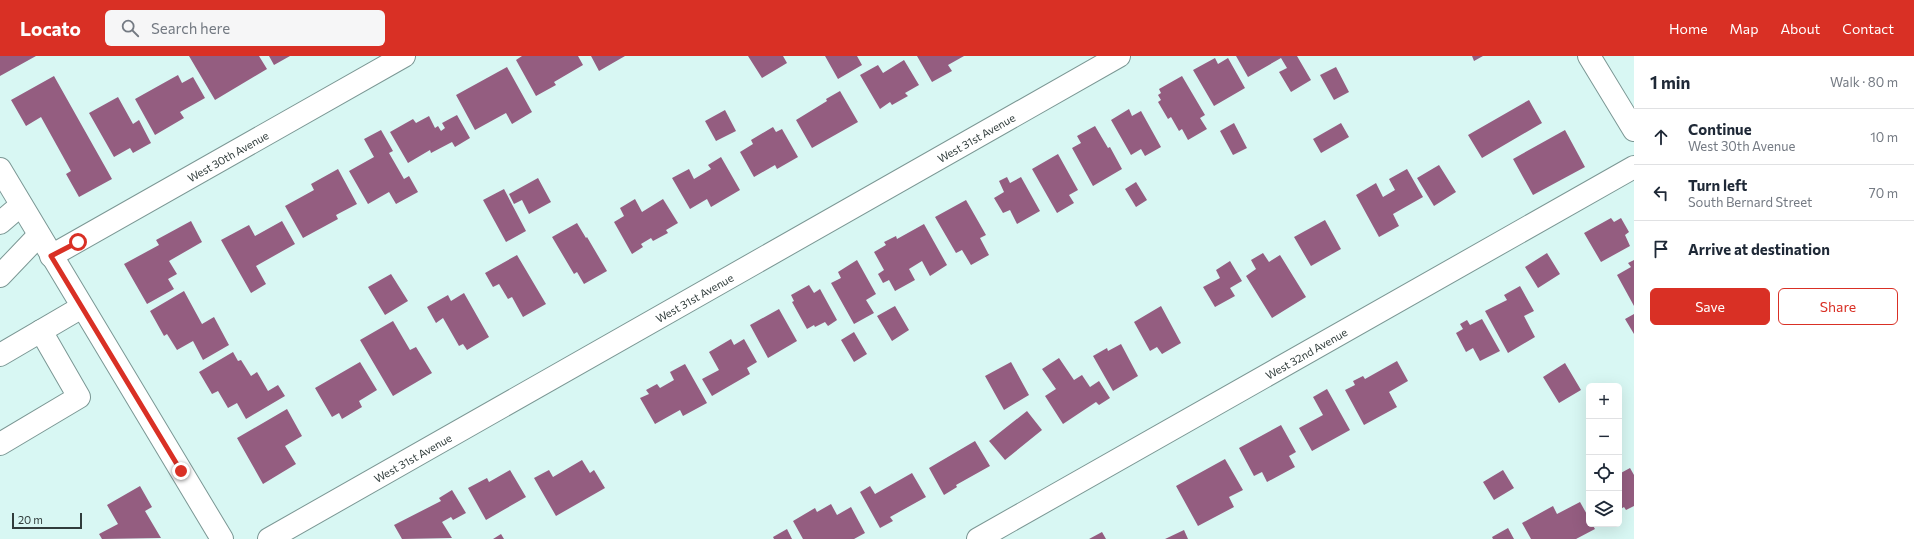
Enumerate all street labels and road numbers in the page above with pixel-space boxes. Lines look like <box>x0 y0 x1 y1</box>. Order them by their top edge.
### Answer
street label: West 31st Avenue <box>935 110 1017 165</box>
street label: West 30th Avenue <box>185 128 271 184</box>
street label: West 31st Avenue <box>653 270 735 325</box>
street label: West 32nd Avenue <box>1263 325 1349 381</box>
street label: West 31st Avenue <box>371 430 454 485</box>

